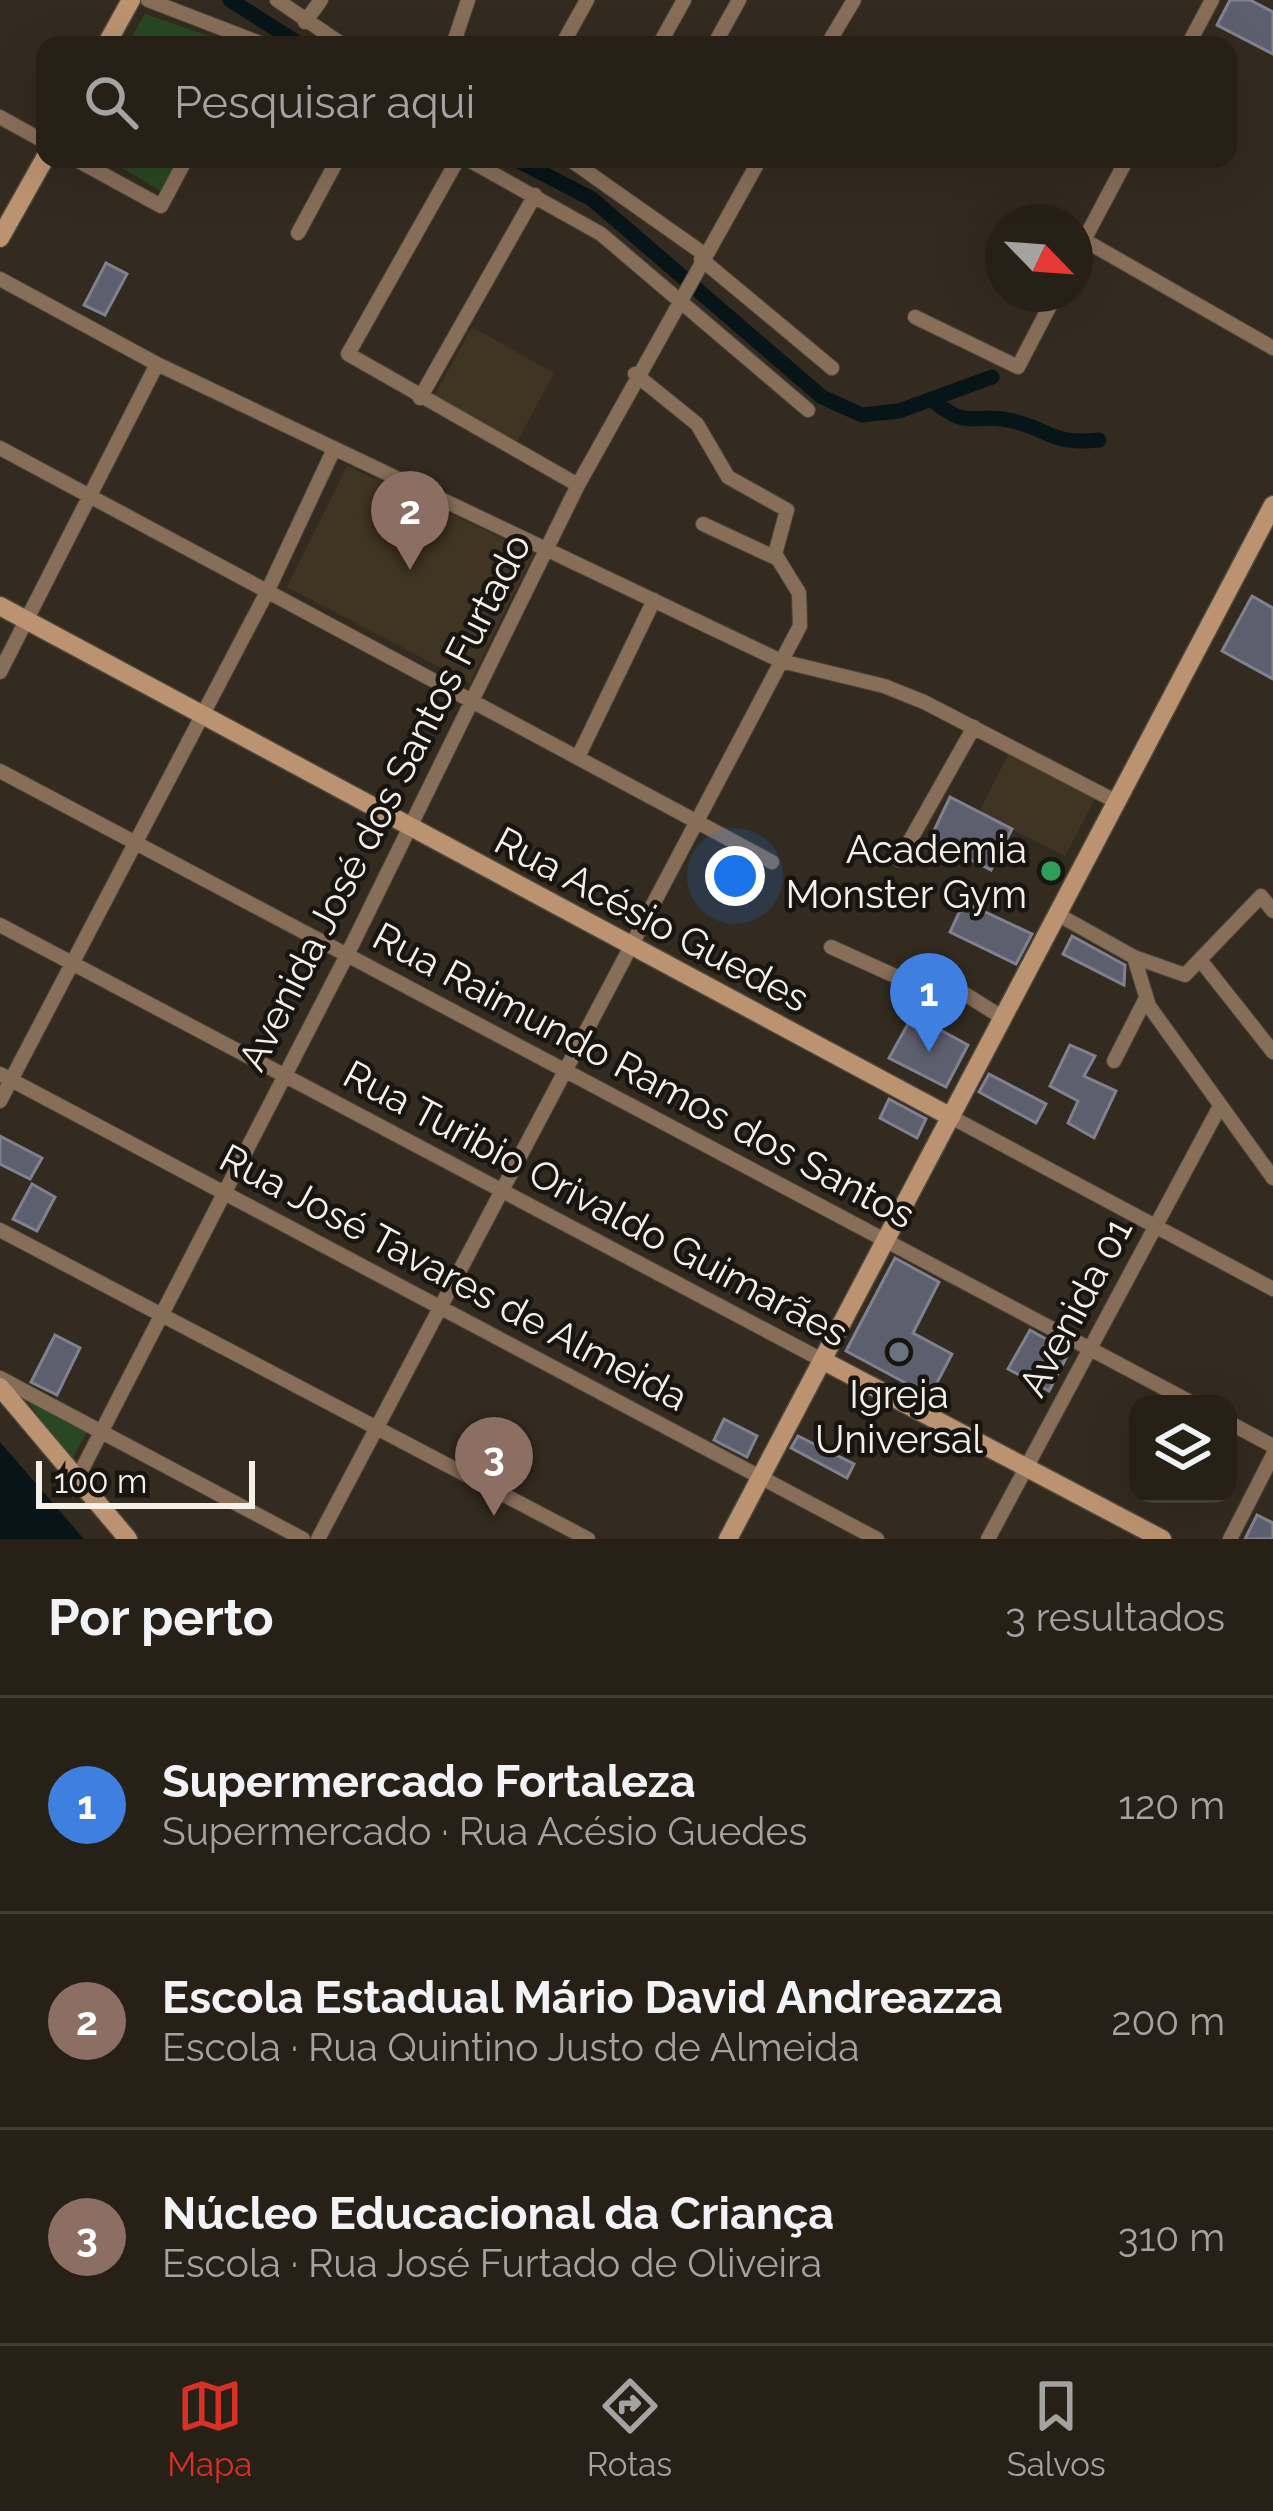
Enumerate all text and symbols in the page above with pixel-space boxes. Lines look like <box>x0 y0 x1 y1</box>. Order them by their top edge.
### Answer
search box <box>36 36 1237 168</box>
icon: search <box>78 69 144 135</box>
text: Pesquisar aqui <box>174 76 475 129</box>
north arrow <box>985 204 1093 312</box>
pin: 2 <box>371 471 449 570</box>
street label: Avenida José dos Santos Furtado <box>228 526 540 1078</box>
street label: Rua Acésio Guedes <box>487 817 817 1021</box>
place label: Academia Monster Gym <box>785 826 1027 917</box>
your location <box>705 846 765 906</box>
marker: Academia Monster Gym <box>1038 858 1064 884</box>
street label: Rua Raimundo Ramos dos Santos <box>366 912 922 1238</box>
pin: 1 <box>890 953 968 1052</box>
street label: Rua Turibio Orivaldo Guimarães <box>336 1050 856 1356</box>
street label: Rua José Tavares de Almeida <box>212 1134 696 1420</box>
street label: Avenida 01 <box>1009 1210 1141 1404</box>
marker: Igreja Universal <box>886 1339 912 1365</box>
place label: Igreja Universal <box>815 1371 983 1462</box>
map controls <box>1129 1395 1237 1503</box>
button: layers <box>1129 1395 1237 1503</box>
pin: 3 <box>455 1417 533 1516</box>
scale bar <box>36 1455 255 1508</box>
text: 100 m <box>54 1462 147 1501</box>
text: Por perto <box>48 1587 274 1647</box>
text: 3 resultados <box>1005 1594 1225 1640</box>
text: Supermercado Fortaleza <box>162 1755 696 1808</box>
text: 1 <box>77 1782 97 1828</box>
text: 120 m <box>1118 1782 1225 1828</box>
text: Supermercado · Rua Acésio Guedes <box>162 1808 807 1854</box>
text: Escola Estadual Mário David Andreazza <box>162 1971 1003 2024</box>
text: 2 <box>76 1998 98 2044</box>
text: 200 m <box>1111 1998 1225 2044</box>
text: Escola · Rua Quintino Justo de Almeida <box>162 2024 859 2070</box>
text: Núcleo Educacional da Criança <box>162 2187 834 2240</box>
text: 3 <box>76 2214 98 2260</box>
text: 310 m <box>1118 2214 1225 2260</box>
text: Escola · Rua José Furtado de Oliveira <box>162 2240 822 2286</box>
tab: Mapa <box>167 2373 252 2484</box>
tab: Rotas <box>587 2373 672 2484</box>
tab: Salvos <box>1007 2373 1106 2484</box>

